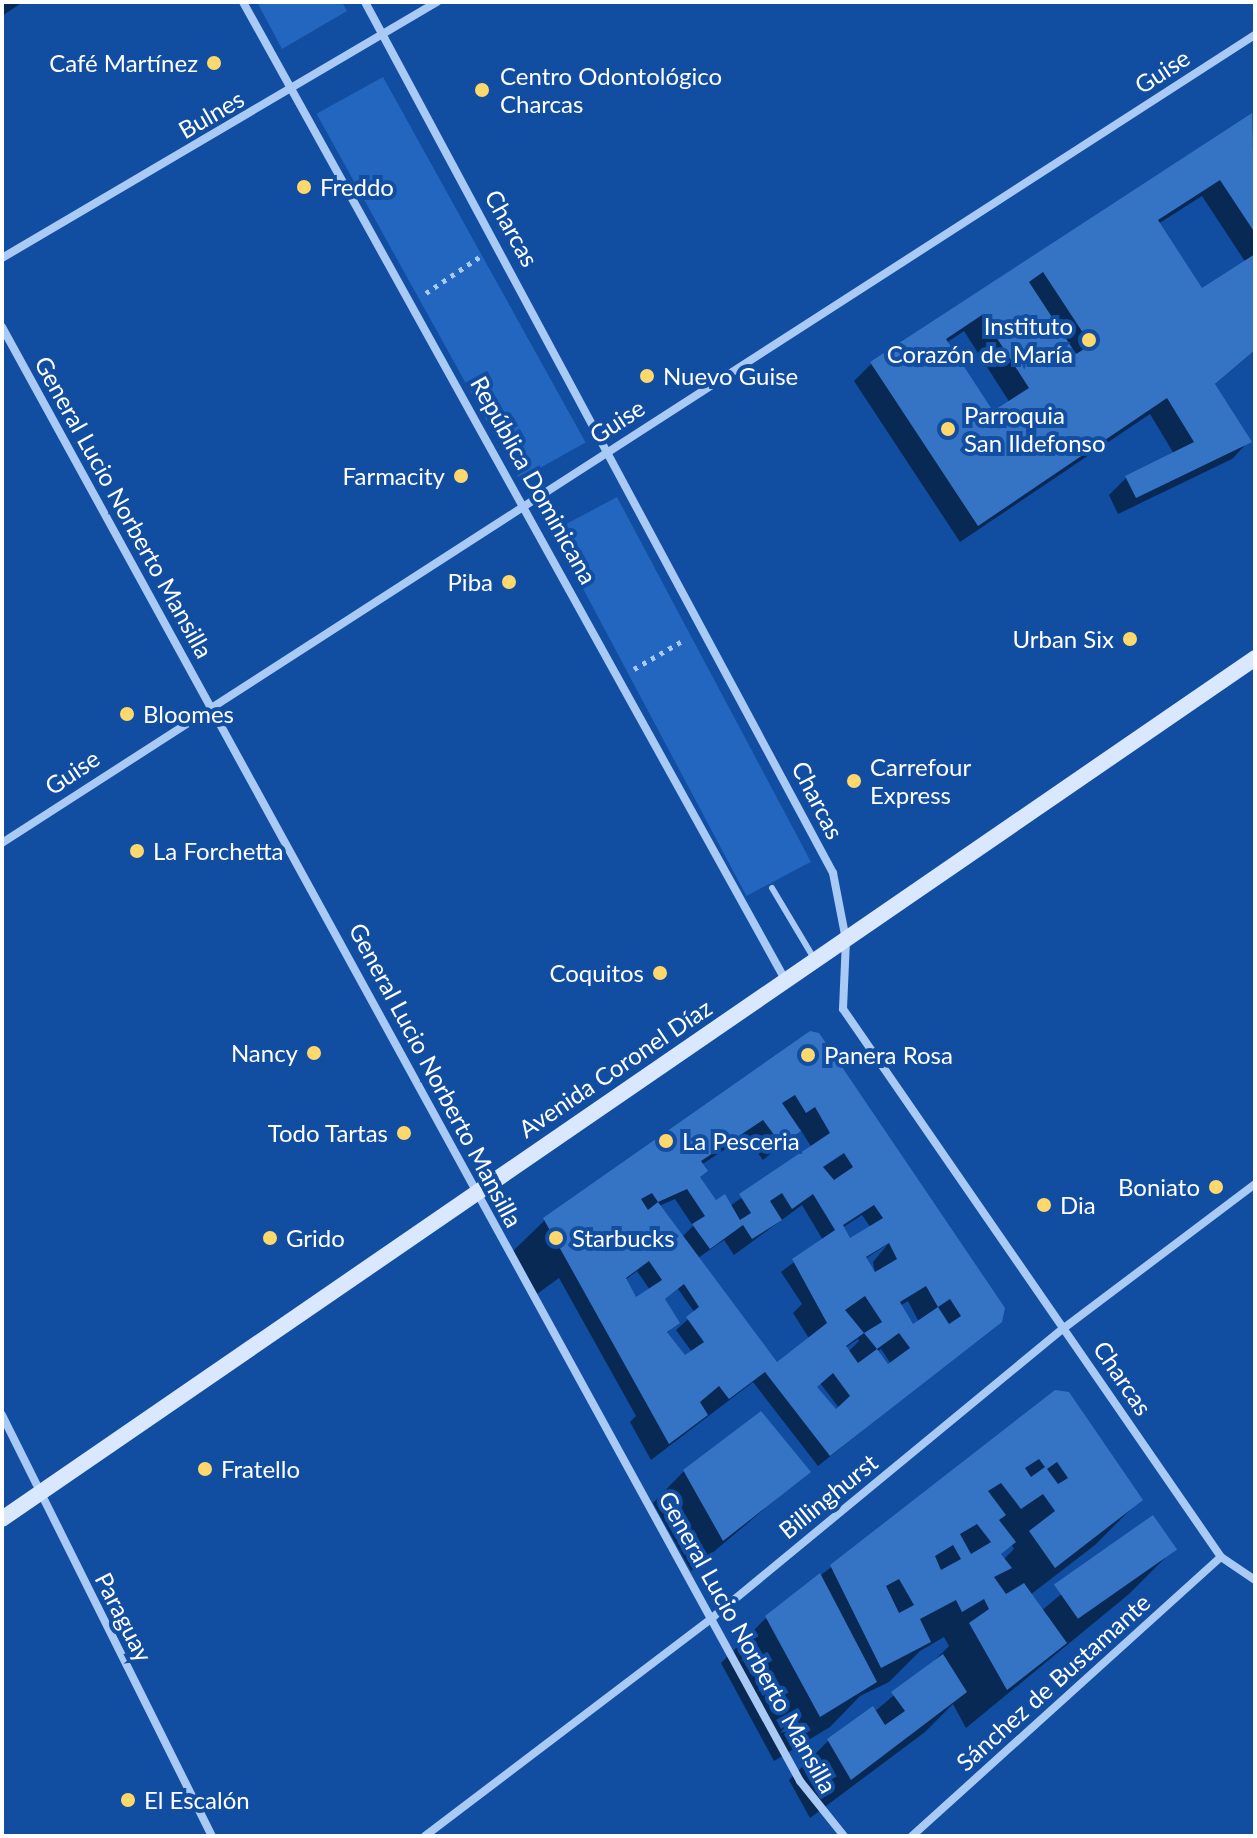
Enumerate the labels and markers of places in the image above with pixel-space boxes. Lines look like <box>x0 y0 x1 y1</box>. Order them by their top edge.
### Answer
place label: Café Martínez <box>49 49 198 77</box>
marker: Café Martínez <box>205 54 223 72</box>
place label: Centro Odontológico Charcas <box>500 62 722 118</box>
marker: Centro Odontológico Charcas <box>471 79 493 101</box>
place label: Freddo <box>320 173 394 201</box>
marker: Freddo <box>295 178 313 196</box>
place label: Instituto Corazón de María <box>887 312 1073 368</box>
marker: Instituto Corazón de María <box>1080 331 1098 349</box>
place label: Nuevo Guise <box>663 362 798 390</box>
marker: Nuevo Guise <box>638 367 656 385</box>
place label: Parroquia San Ildefonso <box>964 401 1106 457</box>
marker: Parroquia San Ildefonso <box>939 420 957 438</box>
place label: Farmacity <box>343 462 445 490</box>
marker: Farmacity <box>452 467 470 485</box>
place label: Piba <box>448 568 493 596</box>
marker: Piba <box>500 573 518 591</box>
place label: Urban Six <box>1012 625 1114 653</box>
marker: Urban Six <box>1121 630 1139 648</box>
place label: Bloomes <box>143 700 234 728</box>
marker: Bloomes <box>118 705 136 723</box>
place label: Carrefour Express <box>870 753 971 809</box>
marker: Carrefour Express <box>845 772 863 790</box>
place label: La Forchetta <box>153 837 284 865</box>
marker: La Forchetta <box>128 842 146 860</box>
place label: Coquitos <box>549 959 644 987</box>
marker: Coquitos <box>651 964 669 982</box>
place label: Nancy <box>231 1039 298 1067</box>
place label: Panera Rosa <box>824 1041 953 1069</box>
marker: Nancy <box>305 1044 323 1062</box>
marker: Panera Rosa <box>799 1046 817 1064</box>
place label: Todo Tartas <box>267 1119 388 1147</box>
marker: Todo Tartas <box>395 1124 413 1142</box>
place label: La Pesceria <box>682 1127 800 1155</box>
marker: La Pesceria <box>657 1132 675 1150</box>
place label: Boniato <box>1118 1173 1200 1201</box>
marker: Boniato <box>1207 1178 1225 1196</box>
place label: Dia <box>1060 1191 1096 1219</box>
marker: Dia <box>1035 1196 1053 1214</box>
place label: Grido <box>286 1224 345 1252</box>
place label: Starbucks <box>572 1224 675 1252</box>
marker: Grido <box>261 1229 279 1247</box>
marker: Starbucks <box>547 1229 565 1247</box>
place label: Fratello <box>221 1455 300 1483</box>
marker: Fratello <box>196 1460 214 1478</box>
place label: El Escalón <box>144 1786 250 1814</box>
marker: El Escalón <box>119 1791 137 1809</box>

